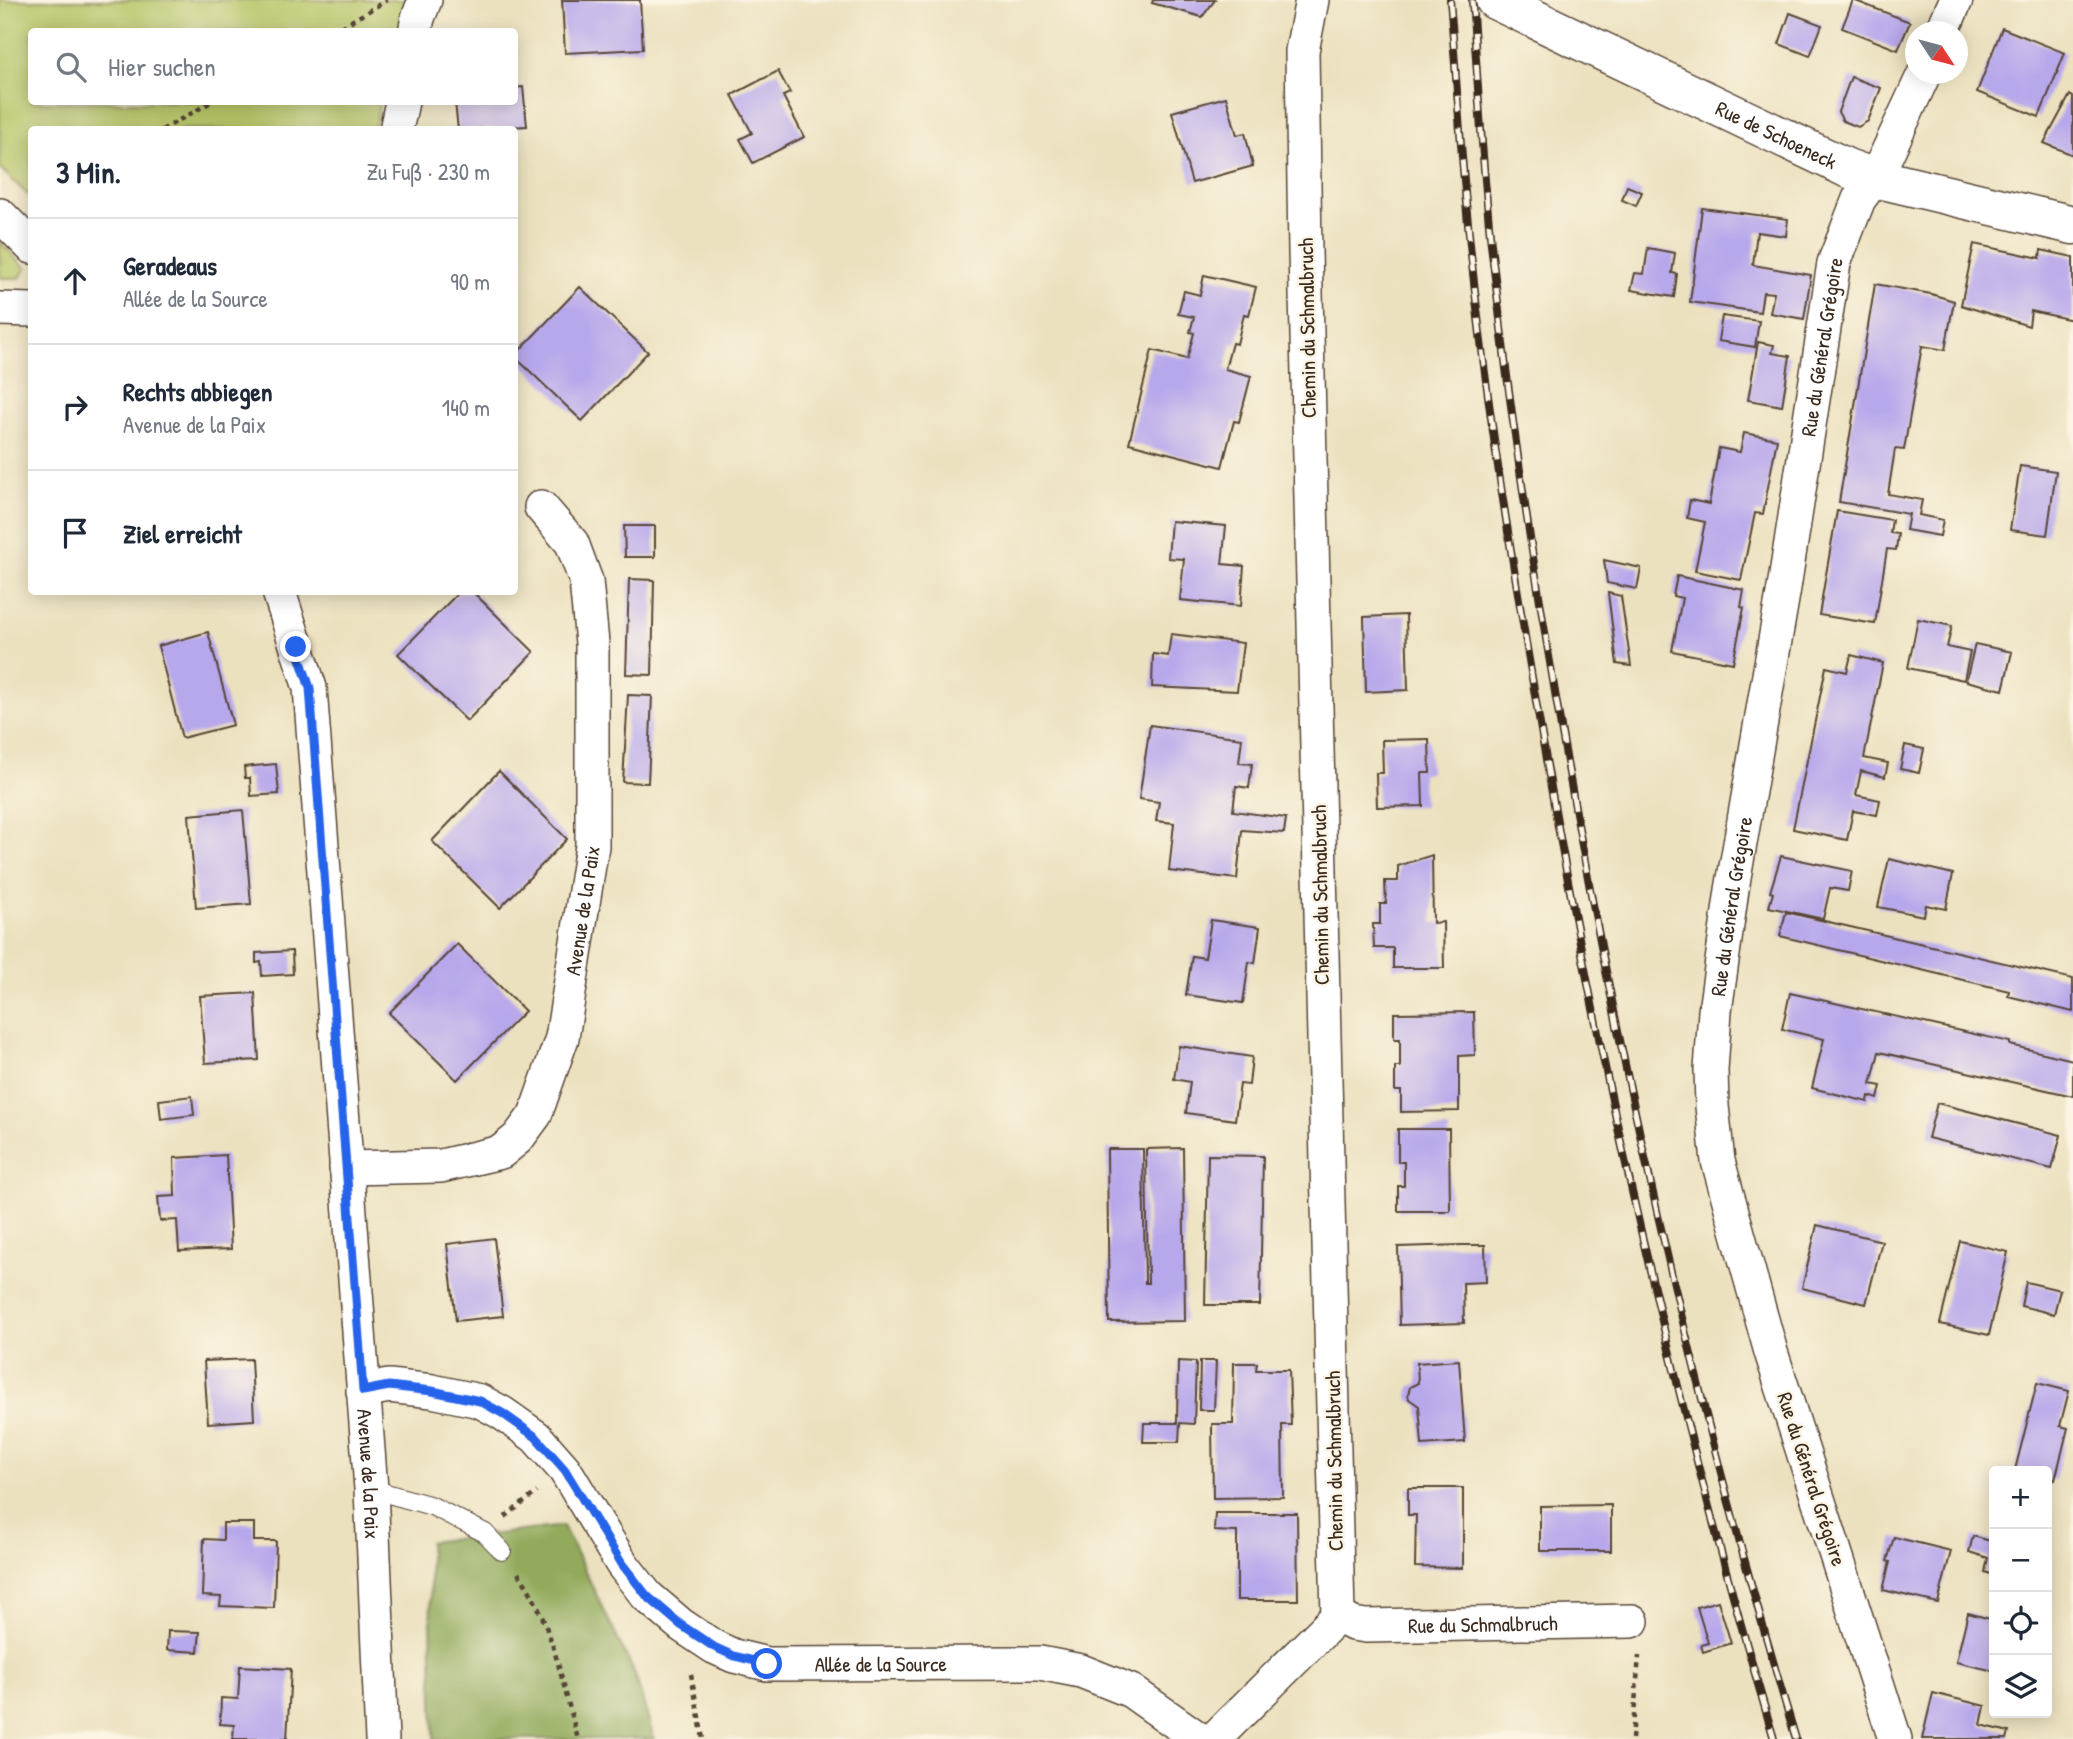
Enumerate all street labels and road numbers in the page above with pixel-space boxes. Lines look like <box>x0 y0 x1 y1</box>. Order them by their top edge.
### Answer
street label: Rue de Schoeneck <box>1711 93 1842 176</box>
street label: Chemin du Schmalbruch <box>1291 237 1323 418</box>
street label: Rue du Général Grégoire <box>1793 252 1850 438</box>
street label: Chemin du Schmalbruch <box>1304 804 1336 985</box>
street label: Rue du Général Grégoire <box>1703 814 1759 998</box>
street label: Avenue de la Paix <box>558 844 606 977</box>
street label: Chemin du Schmalbruch <box>1318 1370 1350 1551</box>
street label: Rue du Général Grégoire <box>1770 1388 1854 1570</box>
street label: Avenue de la Paix <box>350 1408 388 1540</box>
street label: Rue du Schmalbruch <box>1408 1608 1558 1640</box>
street label: Allée de la Source <box>815 1649 947 1678</box>

